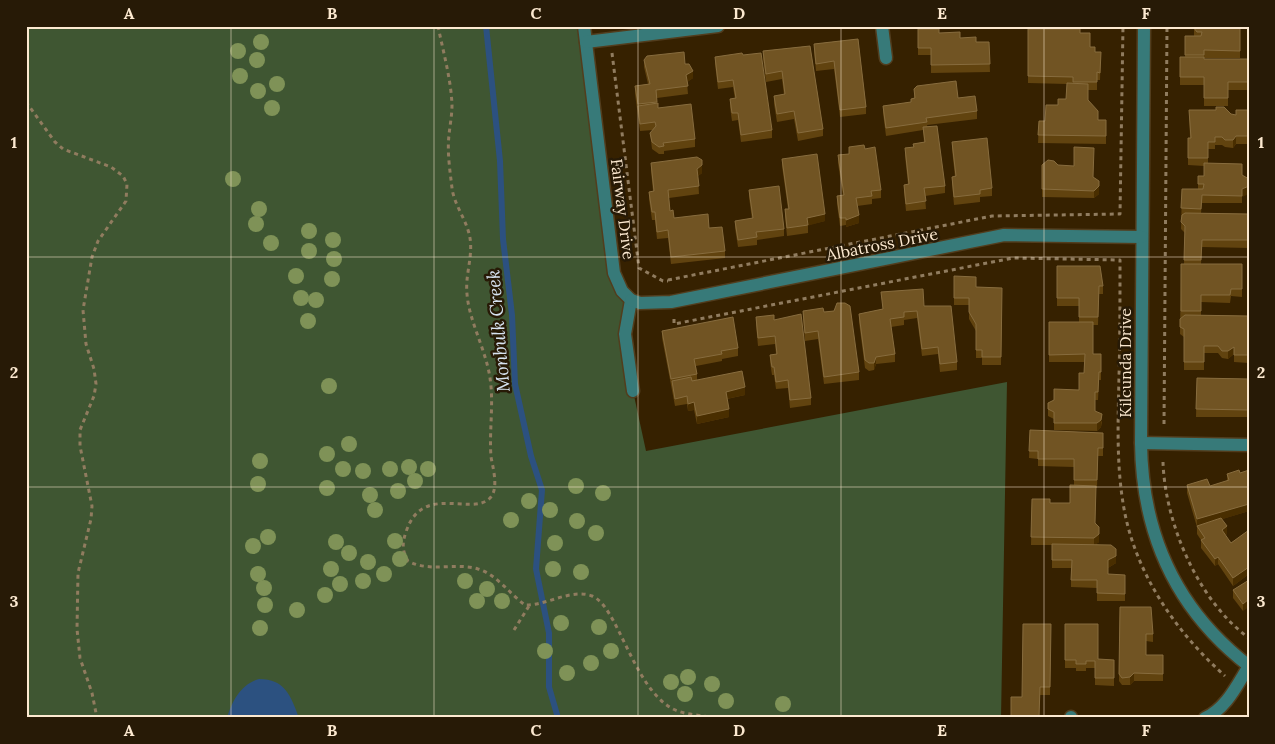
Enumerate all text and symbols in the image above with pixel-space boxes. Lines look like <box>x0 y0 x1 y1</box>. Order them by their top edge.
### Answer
text: A <box>124 3 135 23</box>
text: B <box>327 3 338 23</box>
text: C <box>530 3 542 23</box>
text: D <box>733 3 745 23</box>
text: E <box>937 3 947 23</box>
text: F <box>1141 3 1151 23</box>
text: 1 <box>11 132 17 152</box>
text: 1 <box>1258 132 1264 152</box>
street label: Fairway Drive <box>607 157 639 261</box>
street label: Albatross Drive <box>824 223 940 265</box>
water label: Monbulk Creek <box>481 269 515 393</box>
street label: Kilcunda Drive <box>1115 308 1135 418</box>
text: 2 <box>10 362 18 382</box>
text: 2 <box>1257 362 1265 382</box>
text: 3 <box>10 591 19 611</box>
text: 3 <box>1257 591 1266 611</box>
text: A <box>124 720 135 740</box>
text: B <box>327 720 338 740</box>
text: C <box>530 720 542 740</box>
text: D <box>733 720 745 740</box>
text: E <box>937 720 947 740</box>
text: F <box>1141 720 1151 740</box>

